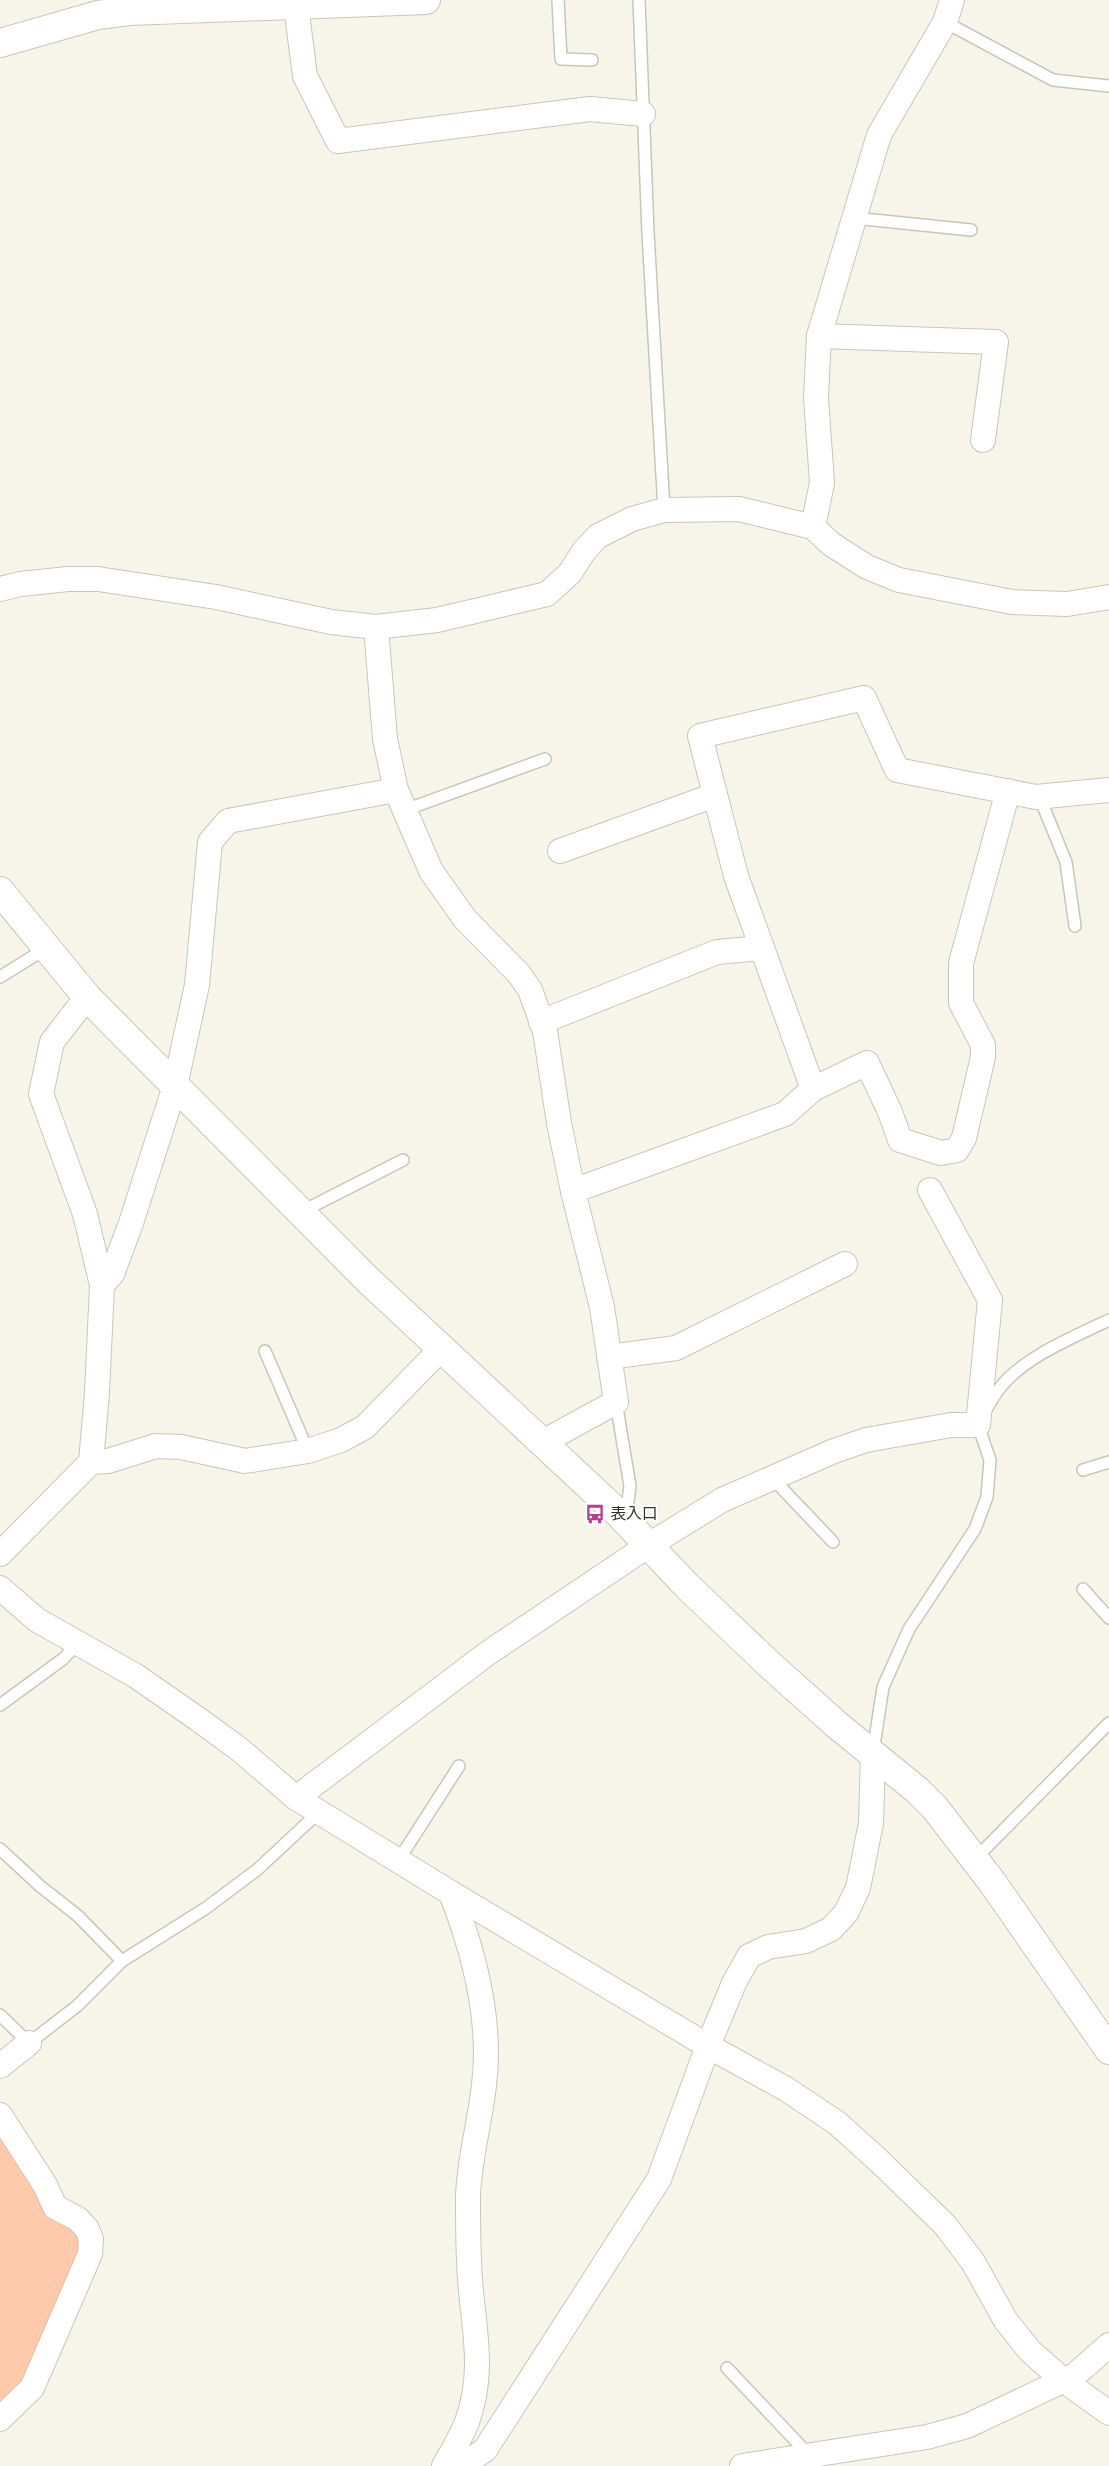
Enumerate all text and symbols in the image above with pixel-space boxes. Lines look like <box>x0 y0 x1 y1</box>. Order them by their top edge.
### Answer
bus stop icon: 表入口 <box>584 1503 606 1525</box>
place label: 表入口 <box>610 1503 658 1525</box>

